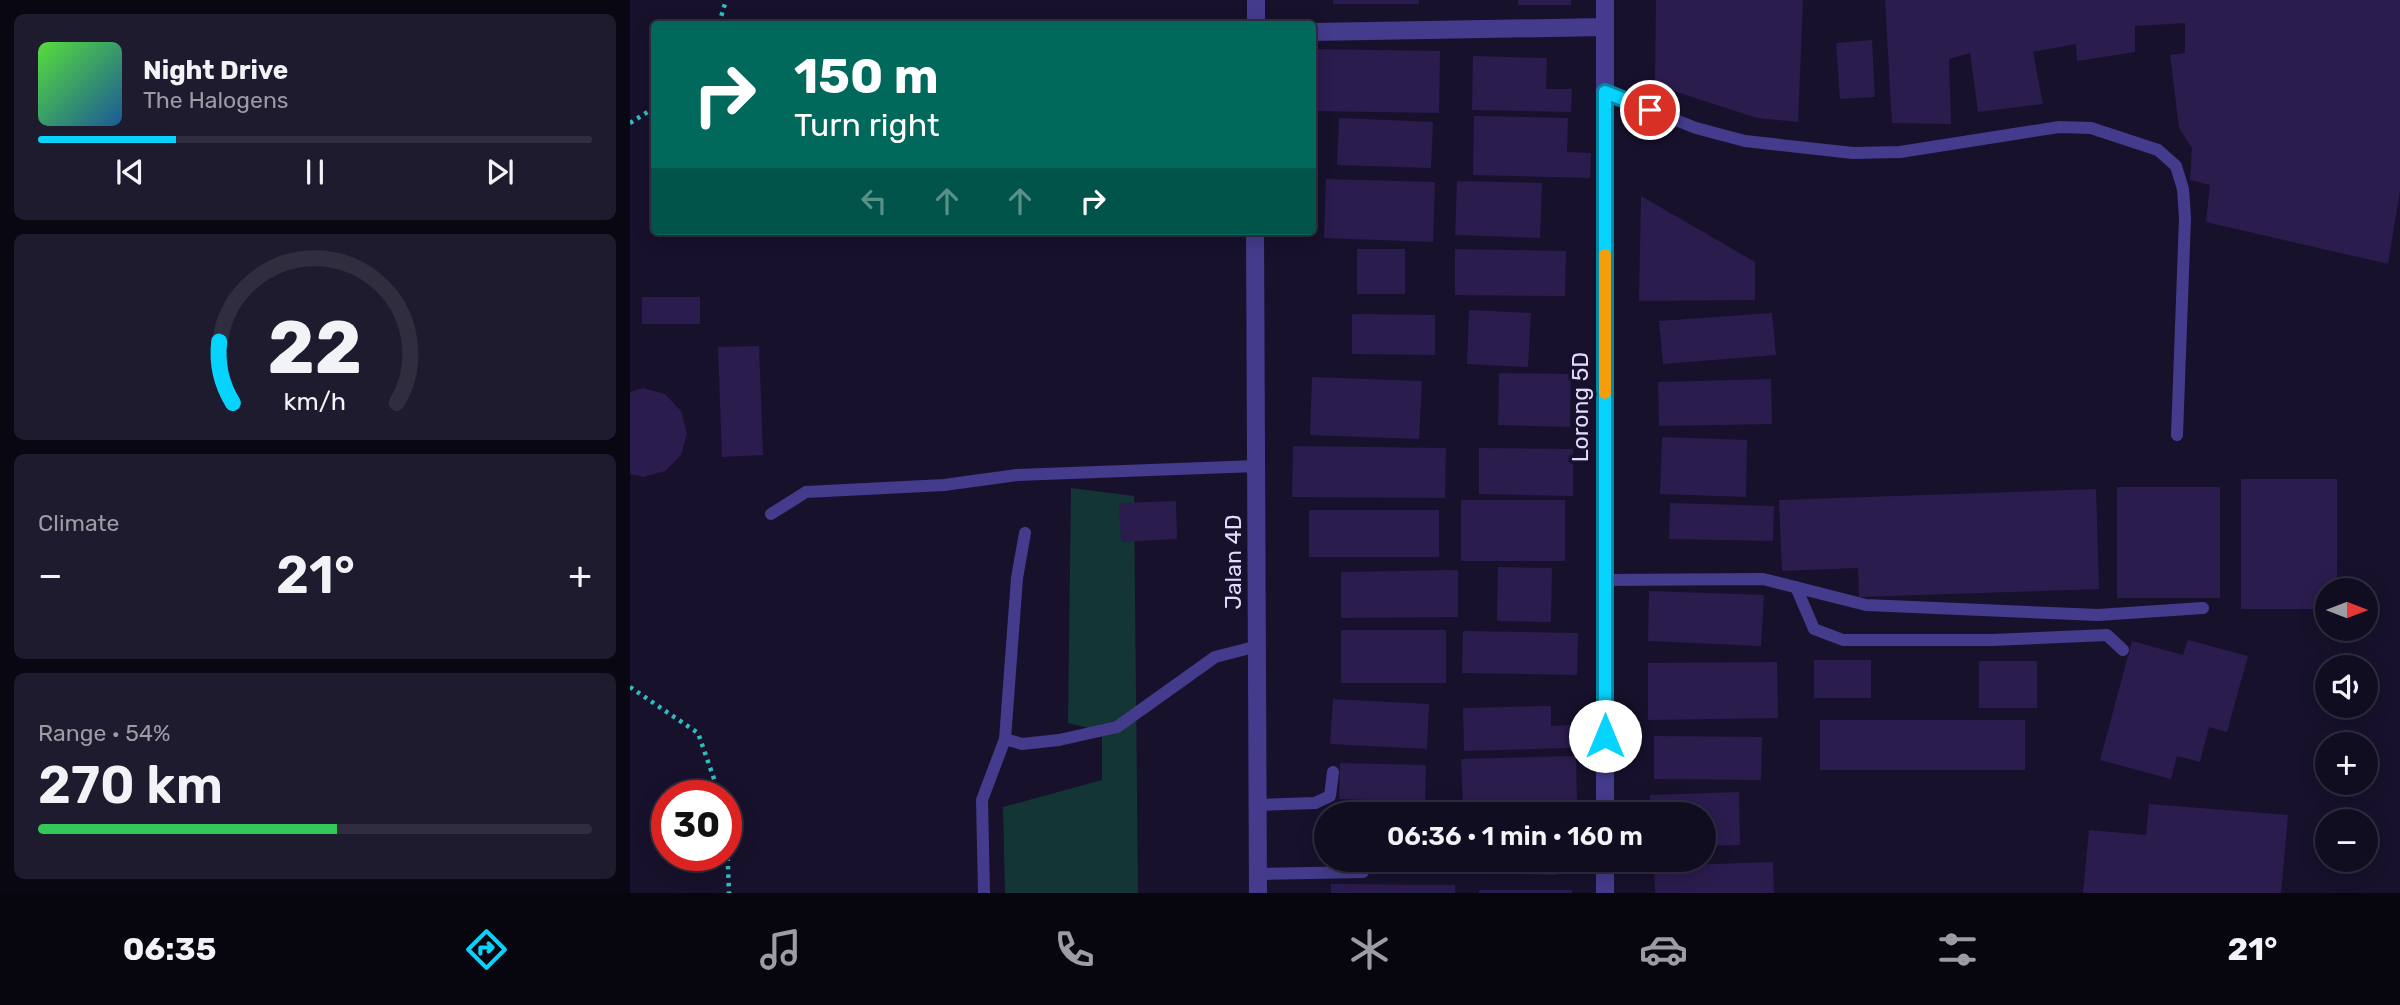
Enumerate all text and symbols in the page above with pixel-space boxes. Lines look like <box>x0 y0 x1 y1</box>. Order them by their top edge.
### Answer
text: 150 m <box>794 47 939 105</box>
icon: right <box>679 49 770 140</box>
text: Night Drive <box>143 55 288 86</box>
pin <box>1620 80 1680 140</box>
text: The Halogens <box>143 86 289 114</box>
icon: arrive <box>1631 91 1669 129</box>
text: Turn right <box>794 106 939 144</box>
icon: previous <box>111 153 149 191</box>
icon: pause <box>296 153 334 191</box>
icon: next <box>481 153 519 191</box>
icon: left <box>855 182 893 220</box>
icon: ahead <box>928 182 966 220</box>
icon: ahead <box>1001 182 1039 220</box>
icon: right <box>1074 182 1112 220</box>
text: 22 <box>268 305 362 391</box>
street label: Lorong 5D <box>1566 352 1594 462</box>
text: km/h <box>284 386 346 415</box>
text: Climate <box>38 509 119 537</box>
street label: Jalan 4D <box>1219 514 1247 610</box>
text: 21° <box>276 544 355 606</box>
text: − <box>38 552 63 598</box>
text: + <box>568 552 592 598</box>
north arrow <box>2315 578 2378 640</box>
map controls <box>2315 578 2378 872</box>
button: sound <box>2315 655 2378 718</box>
position arrow <box>1568 699 1642 773</box>
text: Range · 54% <box>38 719 171 747</box>
button: + <box>2315 732 2378 795</box>
text: 270 km <box>38 754 223 816</box>
speed limit sign: 30 <box>651 780 742 871</box>
button: − <box>2315 809 2378 872</box>
text: 06:36 · 1 min · 160 m <box>1387 821 1643 852</box>
icon: directions <box>462 925 511 974</box>
icon: music <box>756 925 805 974</box>
icon: phone <box>1050 925 1099 974</box>
icon: climate <box>1345 925 1394 974</box>
icon: car <box>1639 925 1688 974</box>
icon: filters <box>1933 925 1982 974</box>
text: 06:35 <box>123 930 216 968</box>
text: 21° <box>2227 930 2277 968</box>

